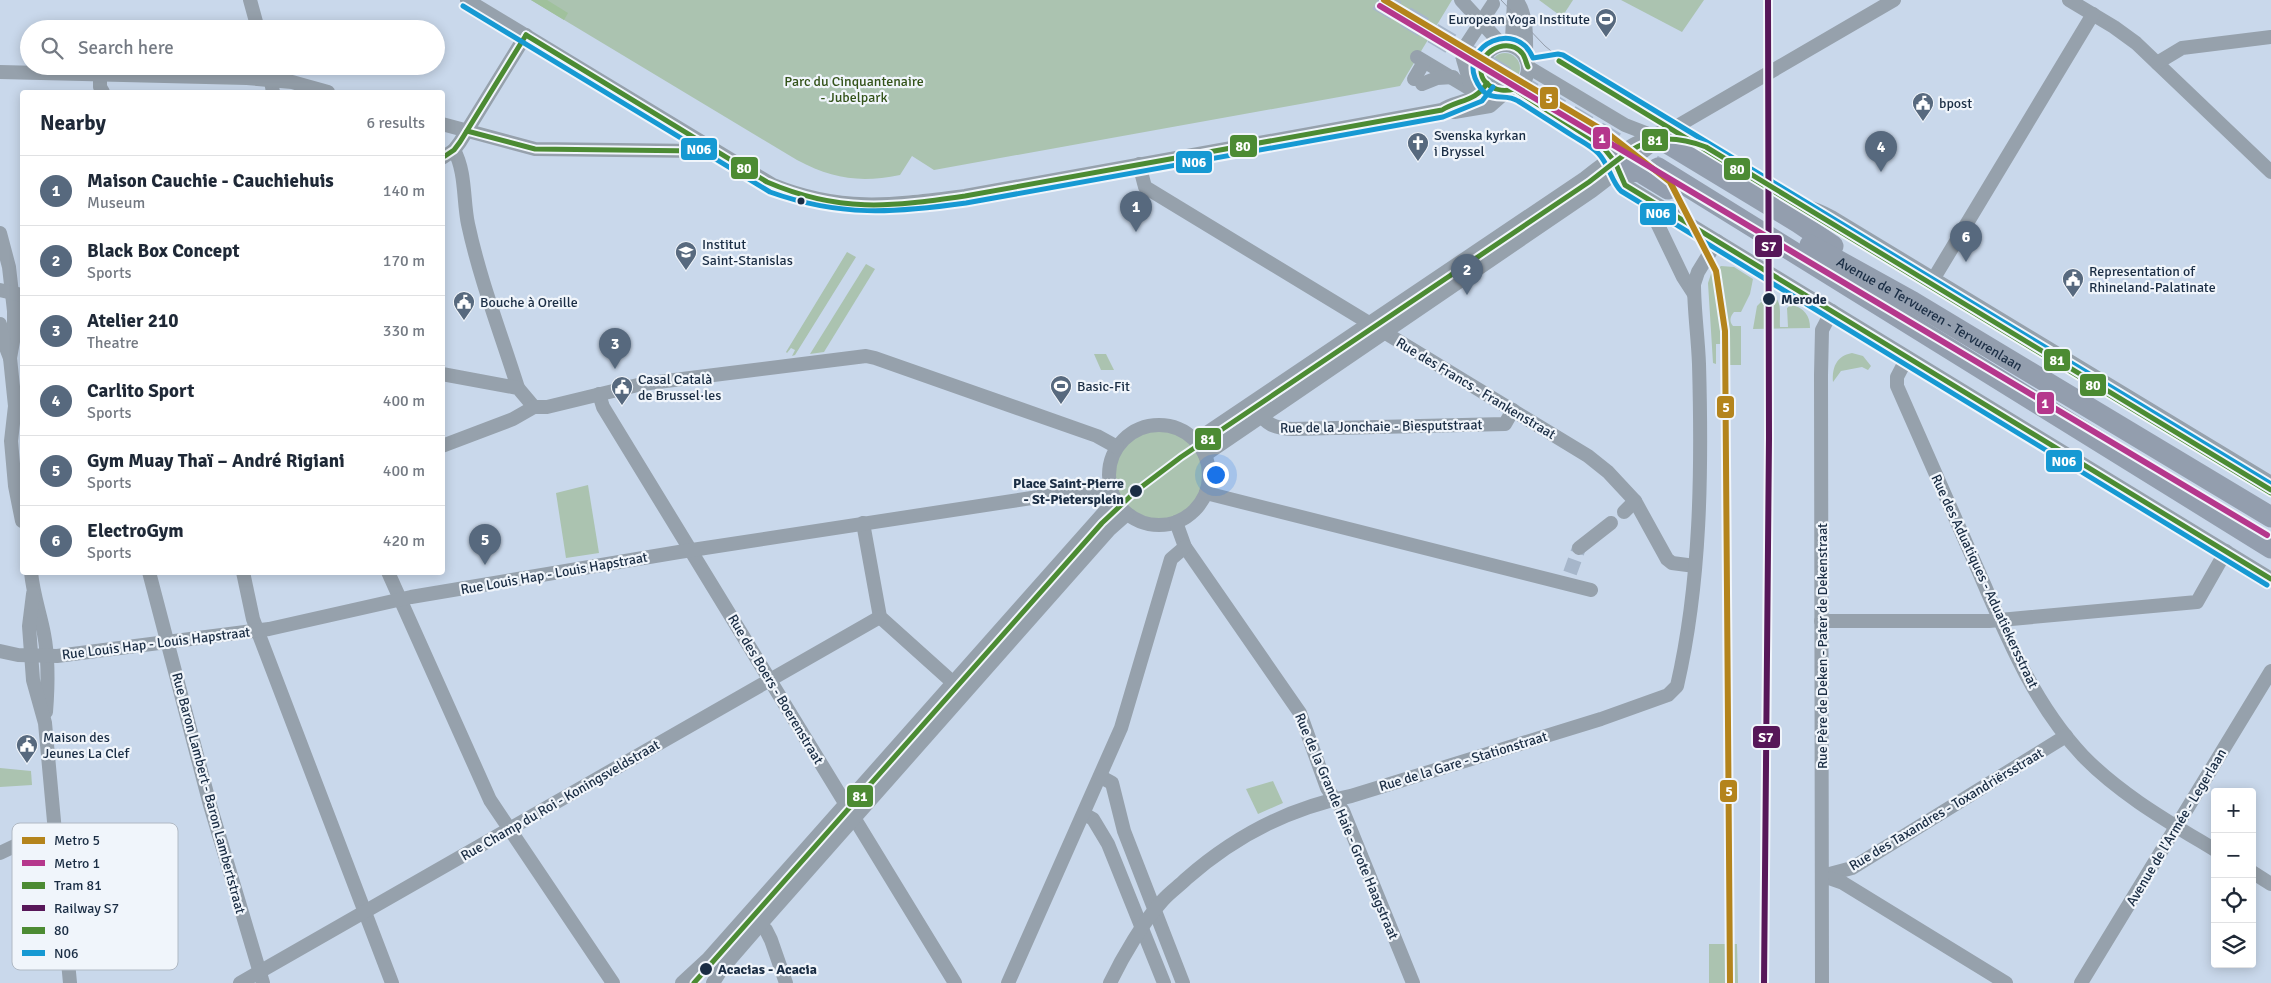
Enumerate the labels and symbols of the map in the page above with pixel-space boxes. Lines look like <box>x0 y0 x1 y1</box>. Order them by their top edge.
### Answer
sports icon: European Yoga Institute <box>1594 7 1618 38</box>
place label: European Yoga Institute <box>1448 11 1590 28</box>
park label: Parc du Cinquantenaire - Jubelpark <box>784 73 924 106</box>
line badge: 5 <box>1539 86 1559 110</box>
text: 5 <box>1545 90 1553 107</box>
public building icon: bpost <box>1911 91 1935 122</box>
place label: bpost <box>1939 95 1972 112</box>
line badge: 1 <box>1592 126 1611 150</box>
place label: Svenska kyrkan i Bryssel <box>1434 127 1526 160</box>
line badge: 81 <box>1641 128 1669 152</box>
text: 1 <box>1598 130 1606 147</box>
church icon: Svenska kyrkan i Bryssel <box>1406 131 1430 162</box>
pin: 4 <box>1865 131 1897 172</box>
text: 81 <box>1647 132 1663 149</box>
line badge: 80 <box>1229 134 1258 158</box>
line badge: N06 <box>680 137 718 161</box>
text: 80 <box>1235 138 1251 155</box>
text: N06 <box>687 141 712 158</box>
line badge: N06 <box>1175 150 1213 174</box>
text: N06 <box>1182 154 1207 171</box>
line badge: 80 <box>730 156 759 180</box>
line badge: 80 <box>1723 157 1751 181</box>
text: 80 <box>736 160 752 177</box>
text: 80 <box>1729 161 1745 178</box>
pin: 1 <box>1120 191 1152 232</box>
unlabelled marker <box>796 196 806 206</box>
line badge: N06 <box>1639 202 1677 226</box>
text: N06 <box>1646 205 1671 222</box>
pin: 6 <box>1950 221 1982 262</box>
line badge: S7 <box>1754 234 1783 258</box>
place label: Institut Saint-Stanislas <box>702 236 793 269</box>
text: S7 <box>1761 238 1777 255</box>
school or university icon: Institut Saint-Stanislas <box>674 240 698 271</box>
street label: Avenue de Tervueren - Tervurenlaan <box>1833 253 2026 375</box>
pin: 2 <box>1451 254 1483 295</box>
place label: Representation of Rhineland-Palatinate <box>2089 263 2216 296</box>
public building icon: Representation of Rhineland-Palatinate <box>2061 267 2085 298</box>
public building icon: Bouche à Oreille <box>452 290 476 321</box>
marker: Merode <box>1761 291 1777 307</box>
place label: Merode <box>1781 291 1827 308</box>
place label: Bouche à Oreille <box>480 294 578 311</box>
pin: 3 <box>599 328 631 369</box>
street label: Rue des Francs - Frankenstraat <box>1393 334 1559 443</box>
line badge: 81 <box>2043 348 2071 372</box>
text: 81 <box>2049 352 2065 369</box>
place label: Casal Català de Brussel·les <box>638 371 721 404</box>
line badge: 80 <box>2079 373 2107 397</box>
sports icon: Basic-Fit <box>1049 374 1073 405</box>
public building icon: Casal Català de Brussel·les <box>610 375 634 406</box>
text: 80 <box>2085 377 2101 394</box>
place label: Basic-Fit <box>1077 378 1130 395</box>
line badge: 1 <box>2036 391 2055 415</box>
line badge: 5 <box>1716 395 1735 419</box>
text: 1 <box>2041 395 2049 412</box>
text: 5 <box>1722 399 1730 416</box>
street label: Rue de la Jonchaie - Biesputstraat <box>1280 416 1482 437</box>
line badge: 81 <box>1194 427 1222 451</box>
text: 81 <box>1200 431 1216 448</box>
line badge: N06 <box>2045 449 2083 473</box>
text: N06 <box>2052 453 2077 470</box>
your location <box>1203 462 1229 488</box>
street label: Rue des Aduatiques - Aduatiekersstraat <box>1927 471 2042 691</box>
place label: Place Saint-Pierre - St-Pietersplein <box>1013 475 1124 508</box>
marker: Place Saint-Pierre - St-Pietersplein <box>1128 483 1144 499</box>
street label: Rue Père de Deken - Pater de Dekenstraat <box>1814 523 1831 769</box>
pin: 5 <box>469 524 501 565</box>
street label: Rue Louis Hap - Louis Hapstraat <box>459 549 649 598</box>
street label: Rue des Boers - Boerenstraat <box>724 611 827 767</box>
street label: Rue Louis Hap - Louis Hapstraat <box>61 624 251 663</box>
street label: Rue Baron Lambert - Baron Lambertstraat <box>168 671 249 916</box>
street label: Rue de la Grande Haie - Grote Haagstraat <box>1291 710 1402 942</box>
line badge: S7 <box>1752 725 1781 749</box>
street label: Rue de la Gare - Stationstraat <box>1377 728 1549 795</box>
place label: Maison des Jeunes La Clef <box>43 729 131 762</box>
text: S7 <box>1758 729 1774 746</box>
public building icon: Maison des Jeunes La Clef <box>15 733 39 764</box>
street label: Rue Champ du Roi - Koningsveldstraat <box>458 736 663 864</box>
street label: Rue des Taxandres - Toxandriërsstraat <box>1846 744 2047 874</box>
street label: Avenue de l'Armée - Legerlaan <box>2123 746 2230 909</box>
line badge: 5 <box>1719 779 1738 803</box>
text: 5 <box>1725 783 1733 800</box>
line badge: 81 <box>846 784 874 808</box>
text: 81 <box>852 788 868 805</box>
legend <box>12 823 178 970</box>
text: Metro 5 <box>54 832 100 849</box>
text: Metro 1 <box>54 855 100 872</box>
text: Tram 81 <box>54 877 102 894</box>
text: Railway S7 <box>54 900 119 917</box>
text: 80 <box>54 922 69 939</box>
text: N06 <box>54 945 79 962</box>
marker: Acacias - Acacia <box>698 961 714 977</box>
place label: Acacias - Acacia <box>718 961 817 978</box>

